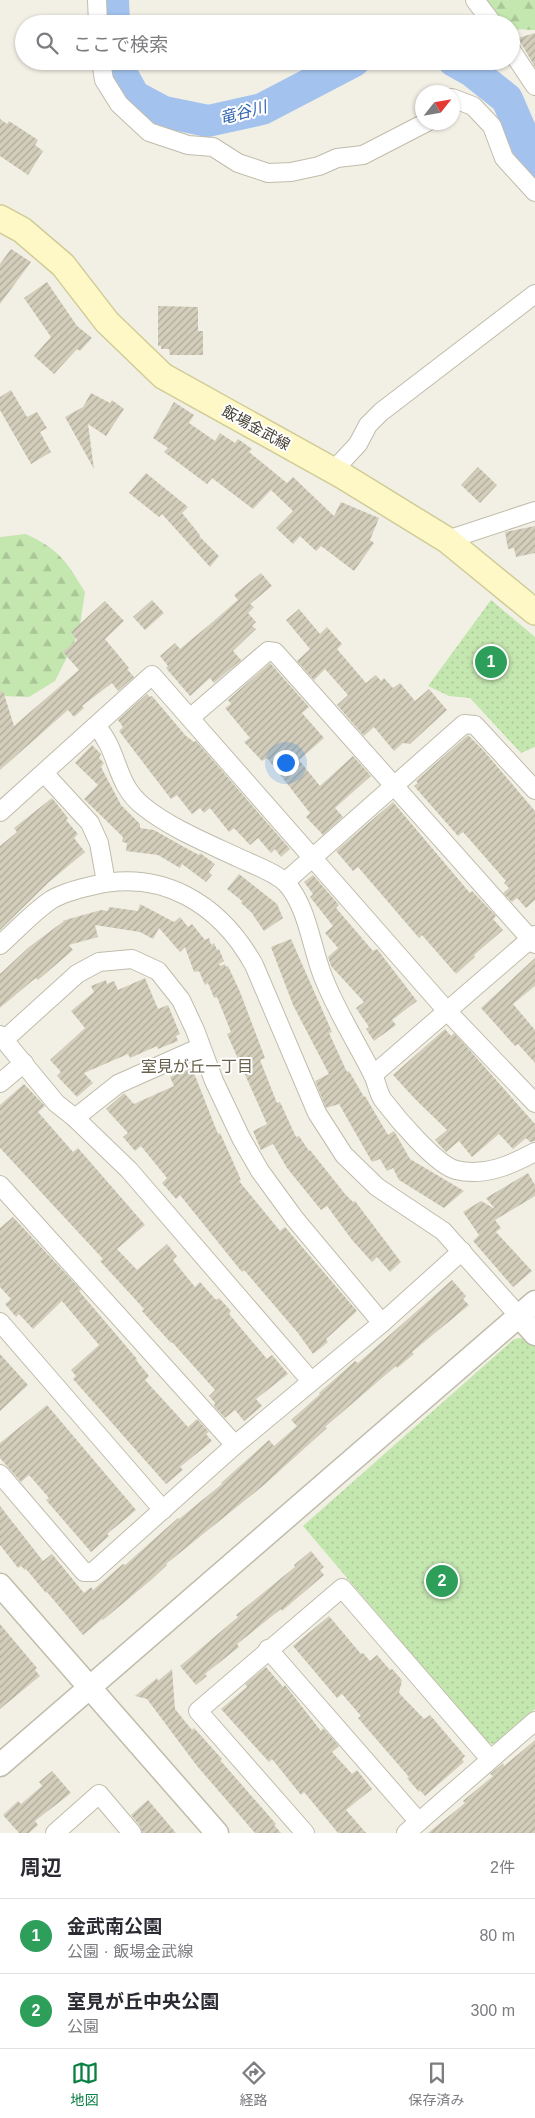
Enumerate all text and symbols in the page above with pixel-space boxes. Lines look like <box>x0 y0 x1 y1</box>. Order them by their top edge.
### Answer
search box <box>15 15 520 70</box>
icon: search <box>33 29 61 57</box>
text: ここで検索 <box>73 34 168 55</box>
north arrow <box>415 85 460 130</box>
water label: 竜谷川 <box>218 98 270 127</box>
street label: 飯場金武線 <box>219 402 293 453</box>
pin: 1 <box>475 643 507 681</box>
your location <box>273 750 299 776</box>
district label: 室見が丘一丁目 <box>141 1058 253 1075</box>
pin: 2 <box>426 1562 458 1600</box>
text: 周辺 <box>20 1856 62 1879</box>
text: 2件 <box>490 1859 515 1876</box>
text: 金武南公園 <box>67 1916 162 1937</box>
text: 1 <box>32 1927 40 1944</box>
text: 80 m <box>479 1927 515 1944</box>
text: 公園 · 飯場金武線 <box>67 1943 193 1960</box>
text: 室見が丘中央公園 <box>67 1991 219 2012</box>
text: 2 <box>32 2002 40 2019</box>
text: 300 m <box>471 2002 515 2019</box>
text: 公園 <box>67 2018 99 2035</box>
tab: 地図 <box>71 2059 99 2109</box>
tab: 経路 <box>240 2059 268 2109</box>
tab: 保存済み <box>409 2059 465 2109</box>

